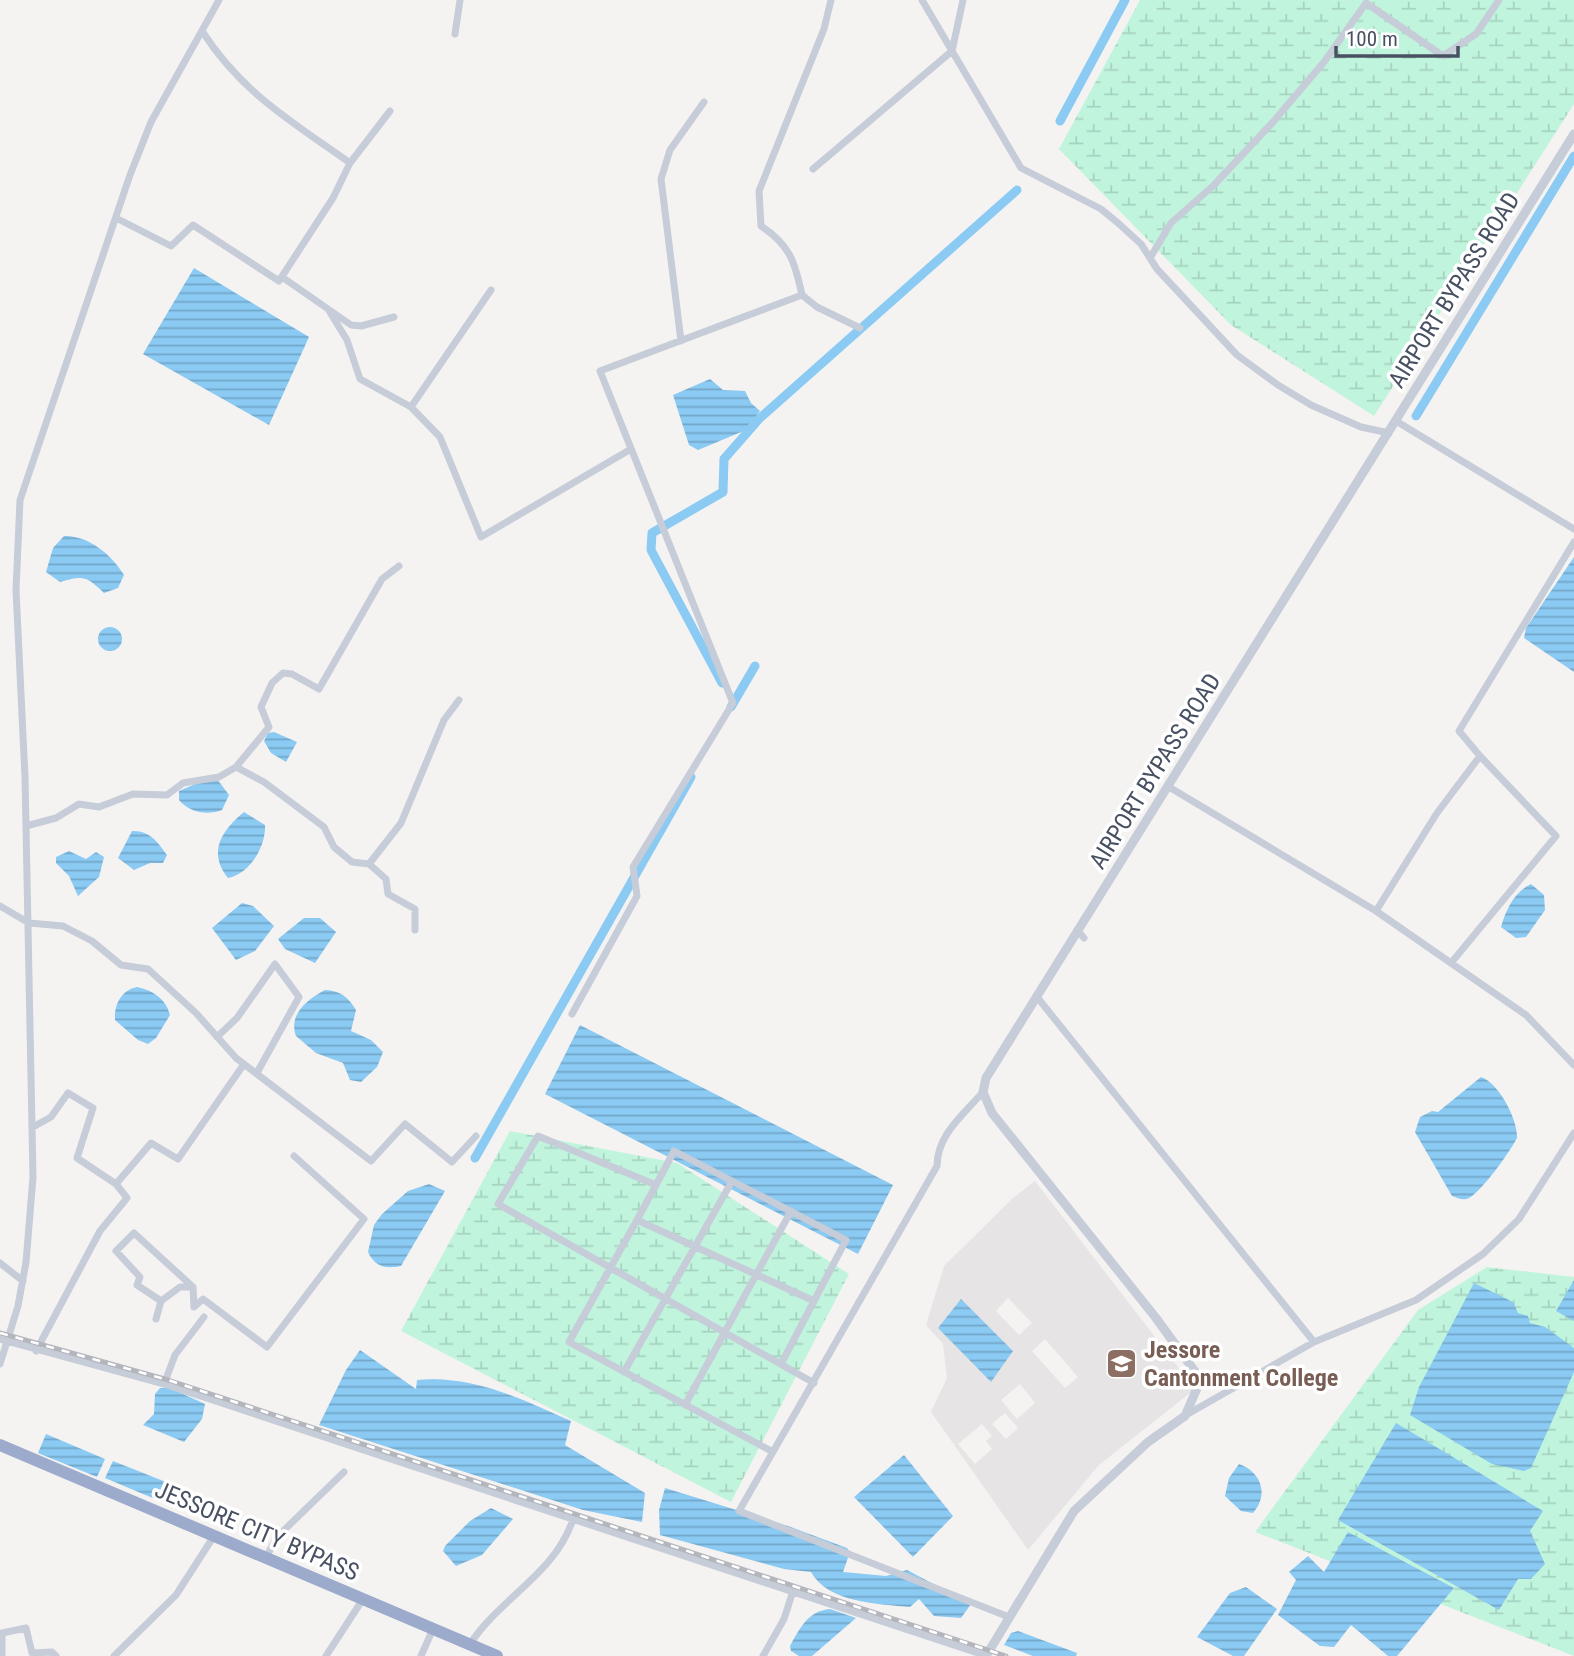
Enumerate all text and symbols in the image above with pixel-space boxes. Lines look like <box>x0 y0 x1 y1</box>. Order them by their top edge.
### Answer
scale bar <box>1336 14 1458 58</box>
text: 100 m <box>1346 27 1398 51</box>
street label: AIRPORT BYPASS ROAD <box>1382 187 1526 393</box>
street label: AIRPORT BYPASS ROAD <box>1083 668 1227 874</box>
place label: Jessore Cantonment College <box>1144 1336 1338 1392</box>
school or university icon: Jessore Cantonment College <box>1104 1347 1138 1381</box>
street label: JESSORE CITY BYPASS <box>151 1475 363 1587</box>

